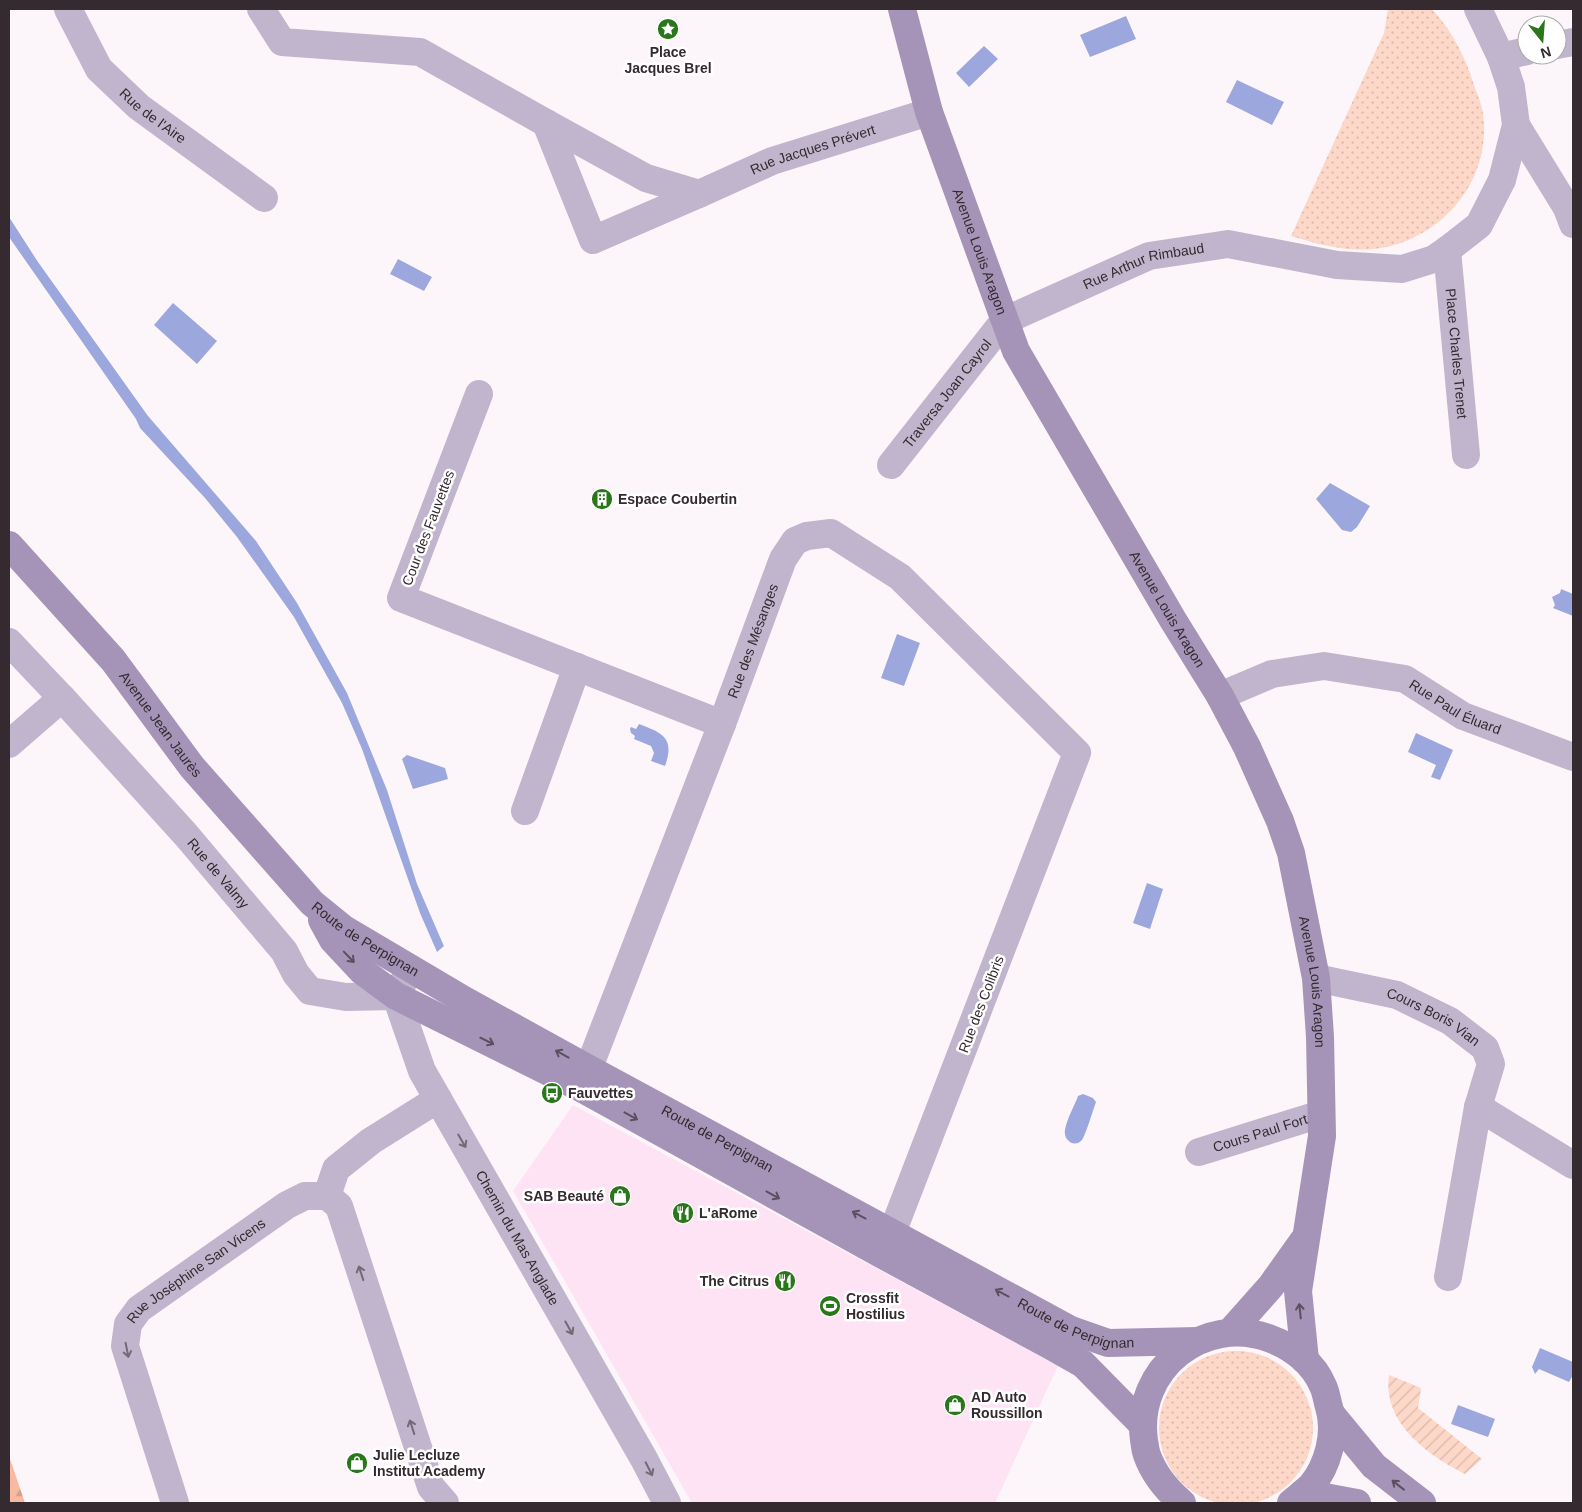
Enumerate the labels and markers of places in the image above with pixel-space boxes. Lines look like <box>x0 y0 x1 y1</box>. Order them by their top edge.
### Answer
place icon: Place Jacques Brel <box>656 17 680 41</box>
place label: Place Jacques Brel <box>624 44 712 76</box>
building icon: Espace Coubertin <box>590 487 614 511</box>
place label: Espace Coubertin <box>618 491 737 507</box>
bus stop icon: Fauvettes <box>540 1081 564 1105</box>
place label: Fauvettes <box>568 1085 634 1101</box>
shop icon: SAB Beauté <box>608 1184 632 1208</box>
place label: SAB Beauté <box>524 1188 604 1204</box>
restaurant icon: L'aRome <box>671 1201 695 1225</box>
place label: L'aRome <box>699 1205 758 1221</box>
restaurant icon: The Citrus <box>773 1269 797 1293</box>
place label: The Citrus <box>700 1273 769 1289</box>
place label: Crossfit Hostilius <box>846 1290 905 1322</box>
sports icon: Crossfit Hostilius <box>818 1294 842 1318</box>
place label: AD Auto Roussillon <box>971 1389 1043 1421</box>
shop icon: AD Auto Roussillon <box>943 1393 967 1417</box>
place label: Julie Lecluze Institut Academy <box>373 1447 485 1479</box>
shop icon: Julie Lecluze Institut Academy <box>345 1451 369 1475</box>

